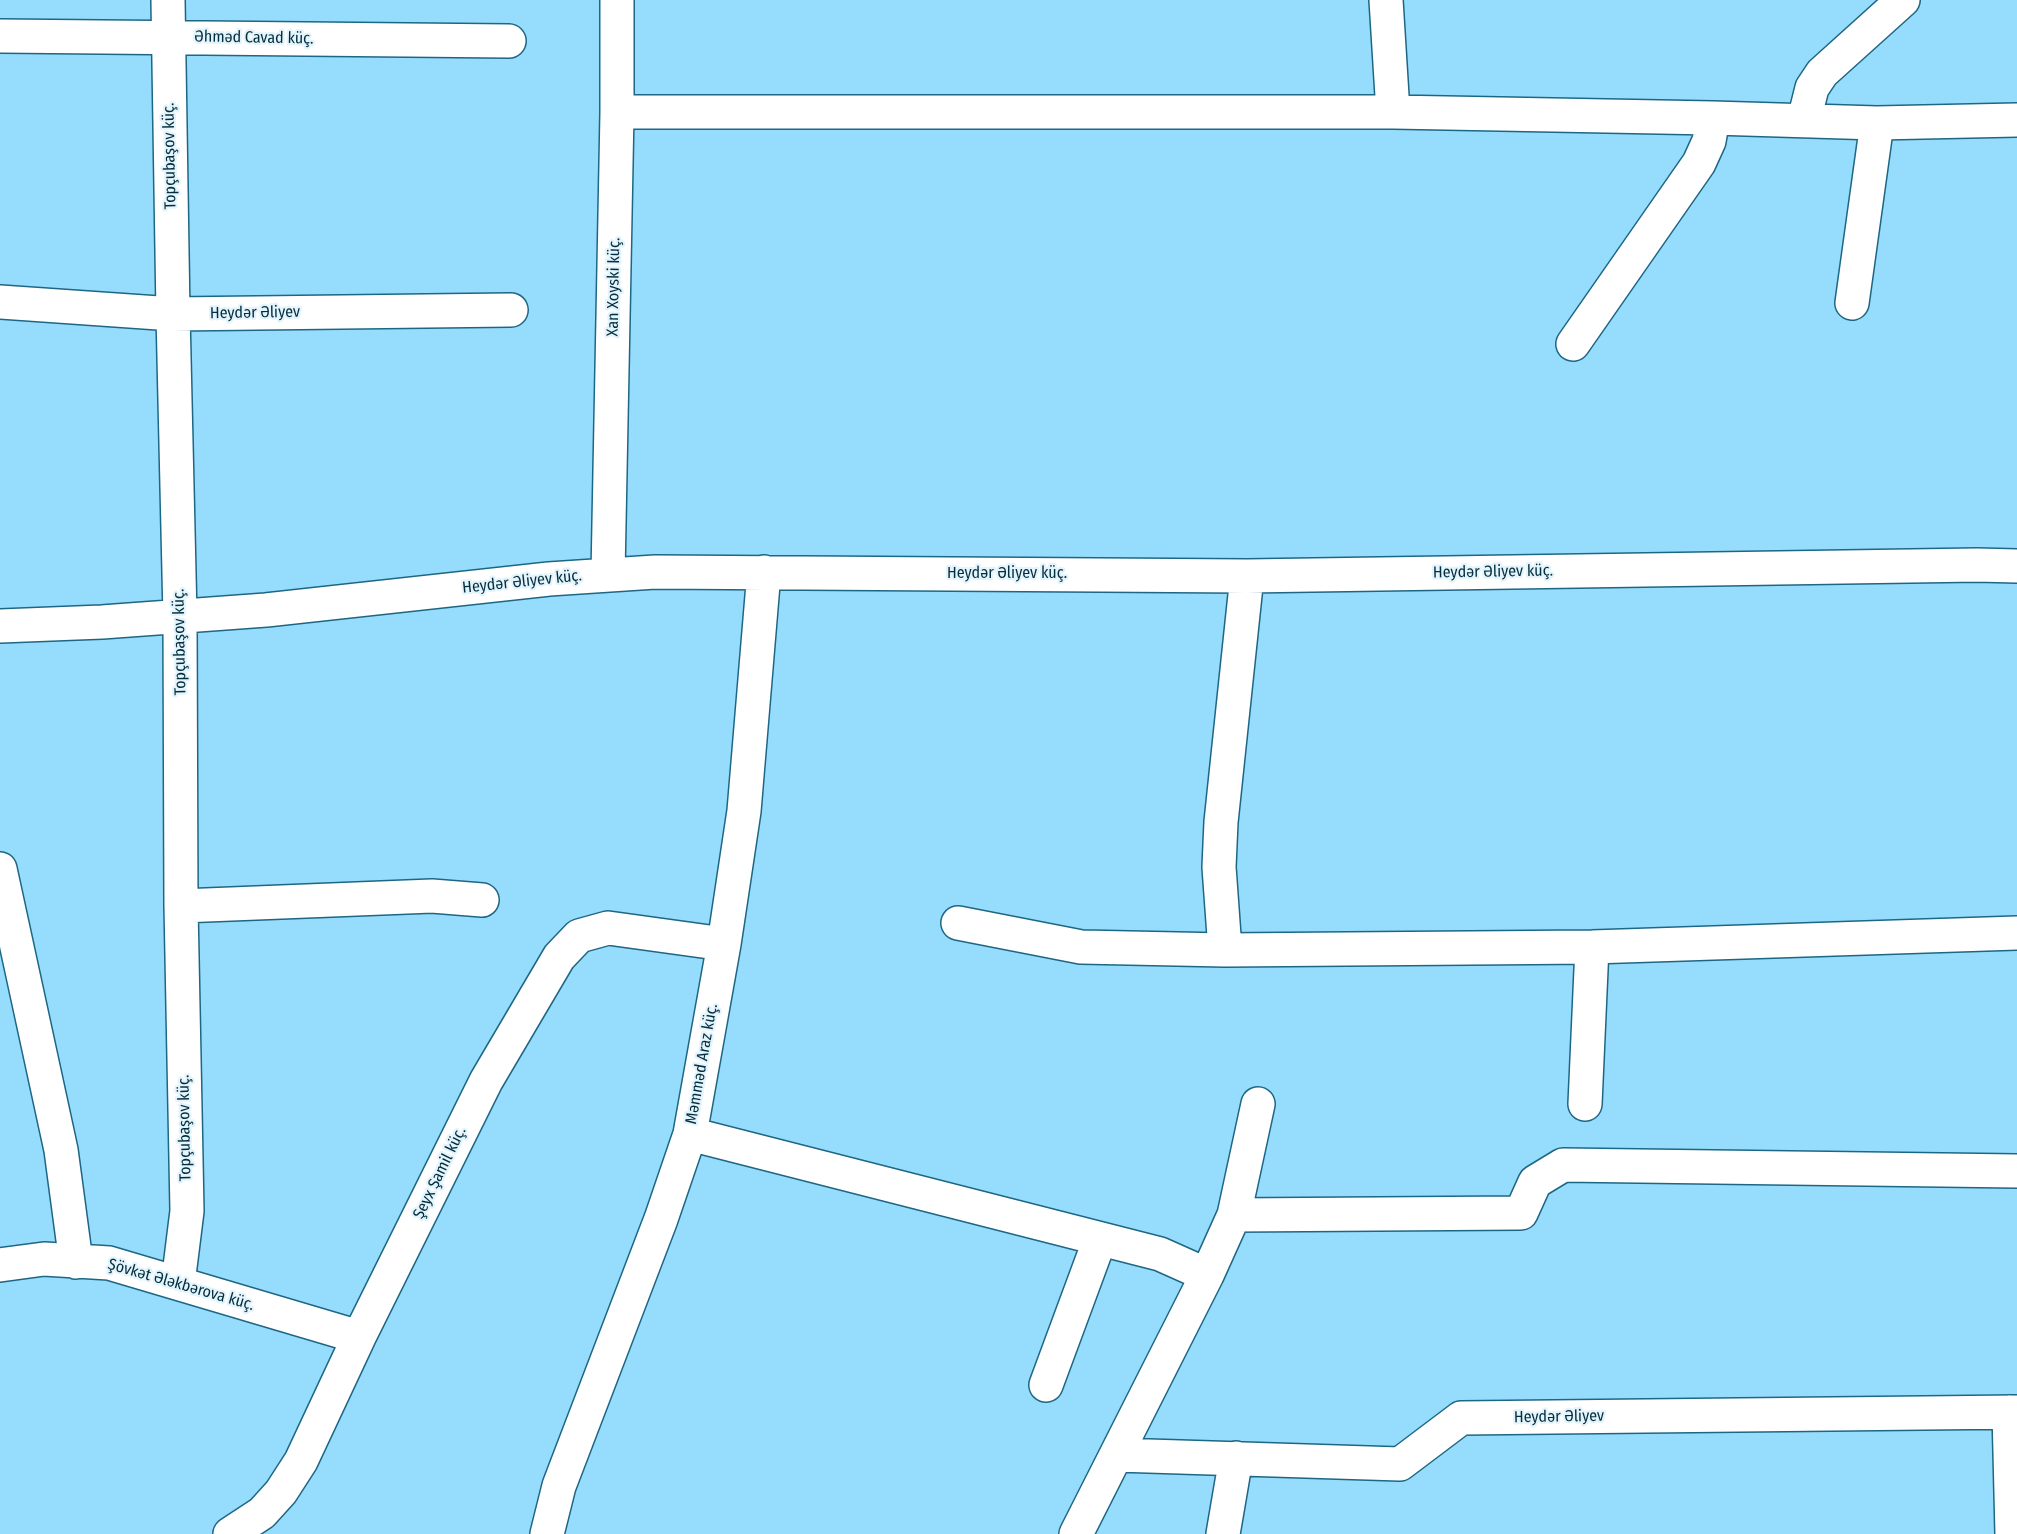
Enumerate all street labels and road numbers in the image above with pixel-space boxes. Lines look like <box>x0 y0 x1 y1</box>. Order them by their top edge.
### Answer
street label: Əhməd Cavad küç. <box>194 27 314 49</box>
street label: Topçubaşov küç. <box>159 102 181 210</box>
street label: Xan Xoyski küç. <box>604 237 624 337</box>
street label: Heydər Əliyev <box>210 303 300 323</box>
street label: Heydər Əliyev küç. <box>1433 561 1553 583</box>
street label: Heydər Əliyev küç. <box>947 564 1067 584</box>
street label: Heydər Əliyev küç. <box>461 566 583 598</box>
street label: Topçubaşov küç. <box>169 588 191 696</box>
street label: Məmməd Araz küç. <box>682 1002 722 1126</box>
street label: Topçubaşov küç. <box>174 1074 196 1182</box>
street label: Şeyx Şamil küç. <box>409 1124 471 1222</box>
street label: Şövkət Ələkbərova küç. <box>106 1255 256 1315</box>
street label: Heydər Əliyev <box>1514 1407 1604 1427</box>

